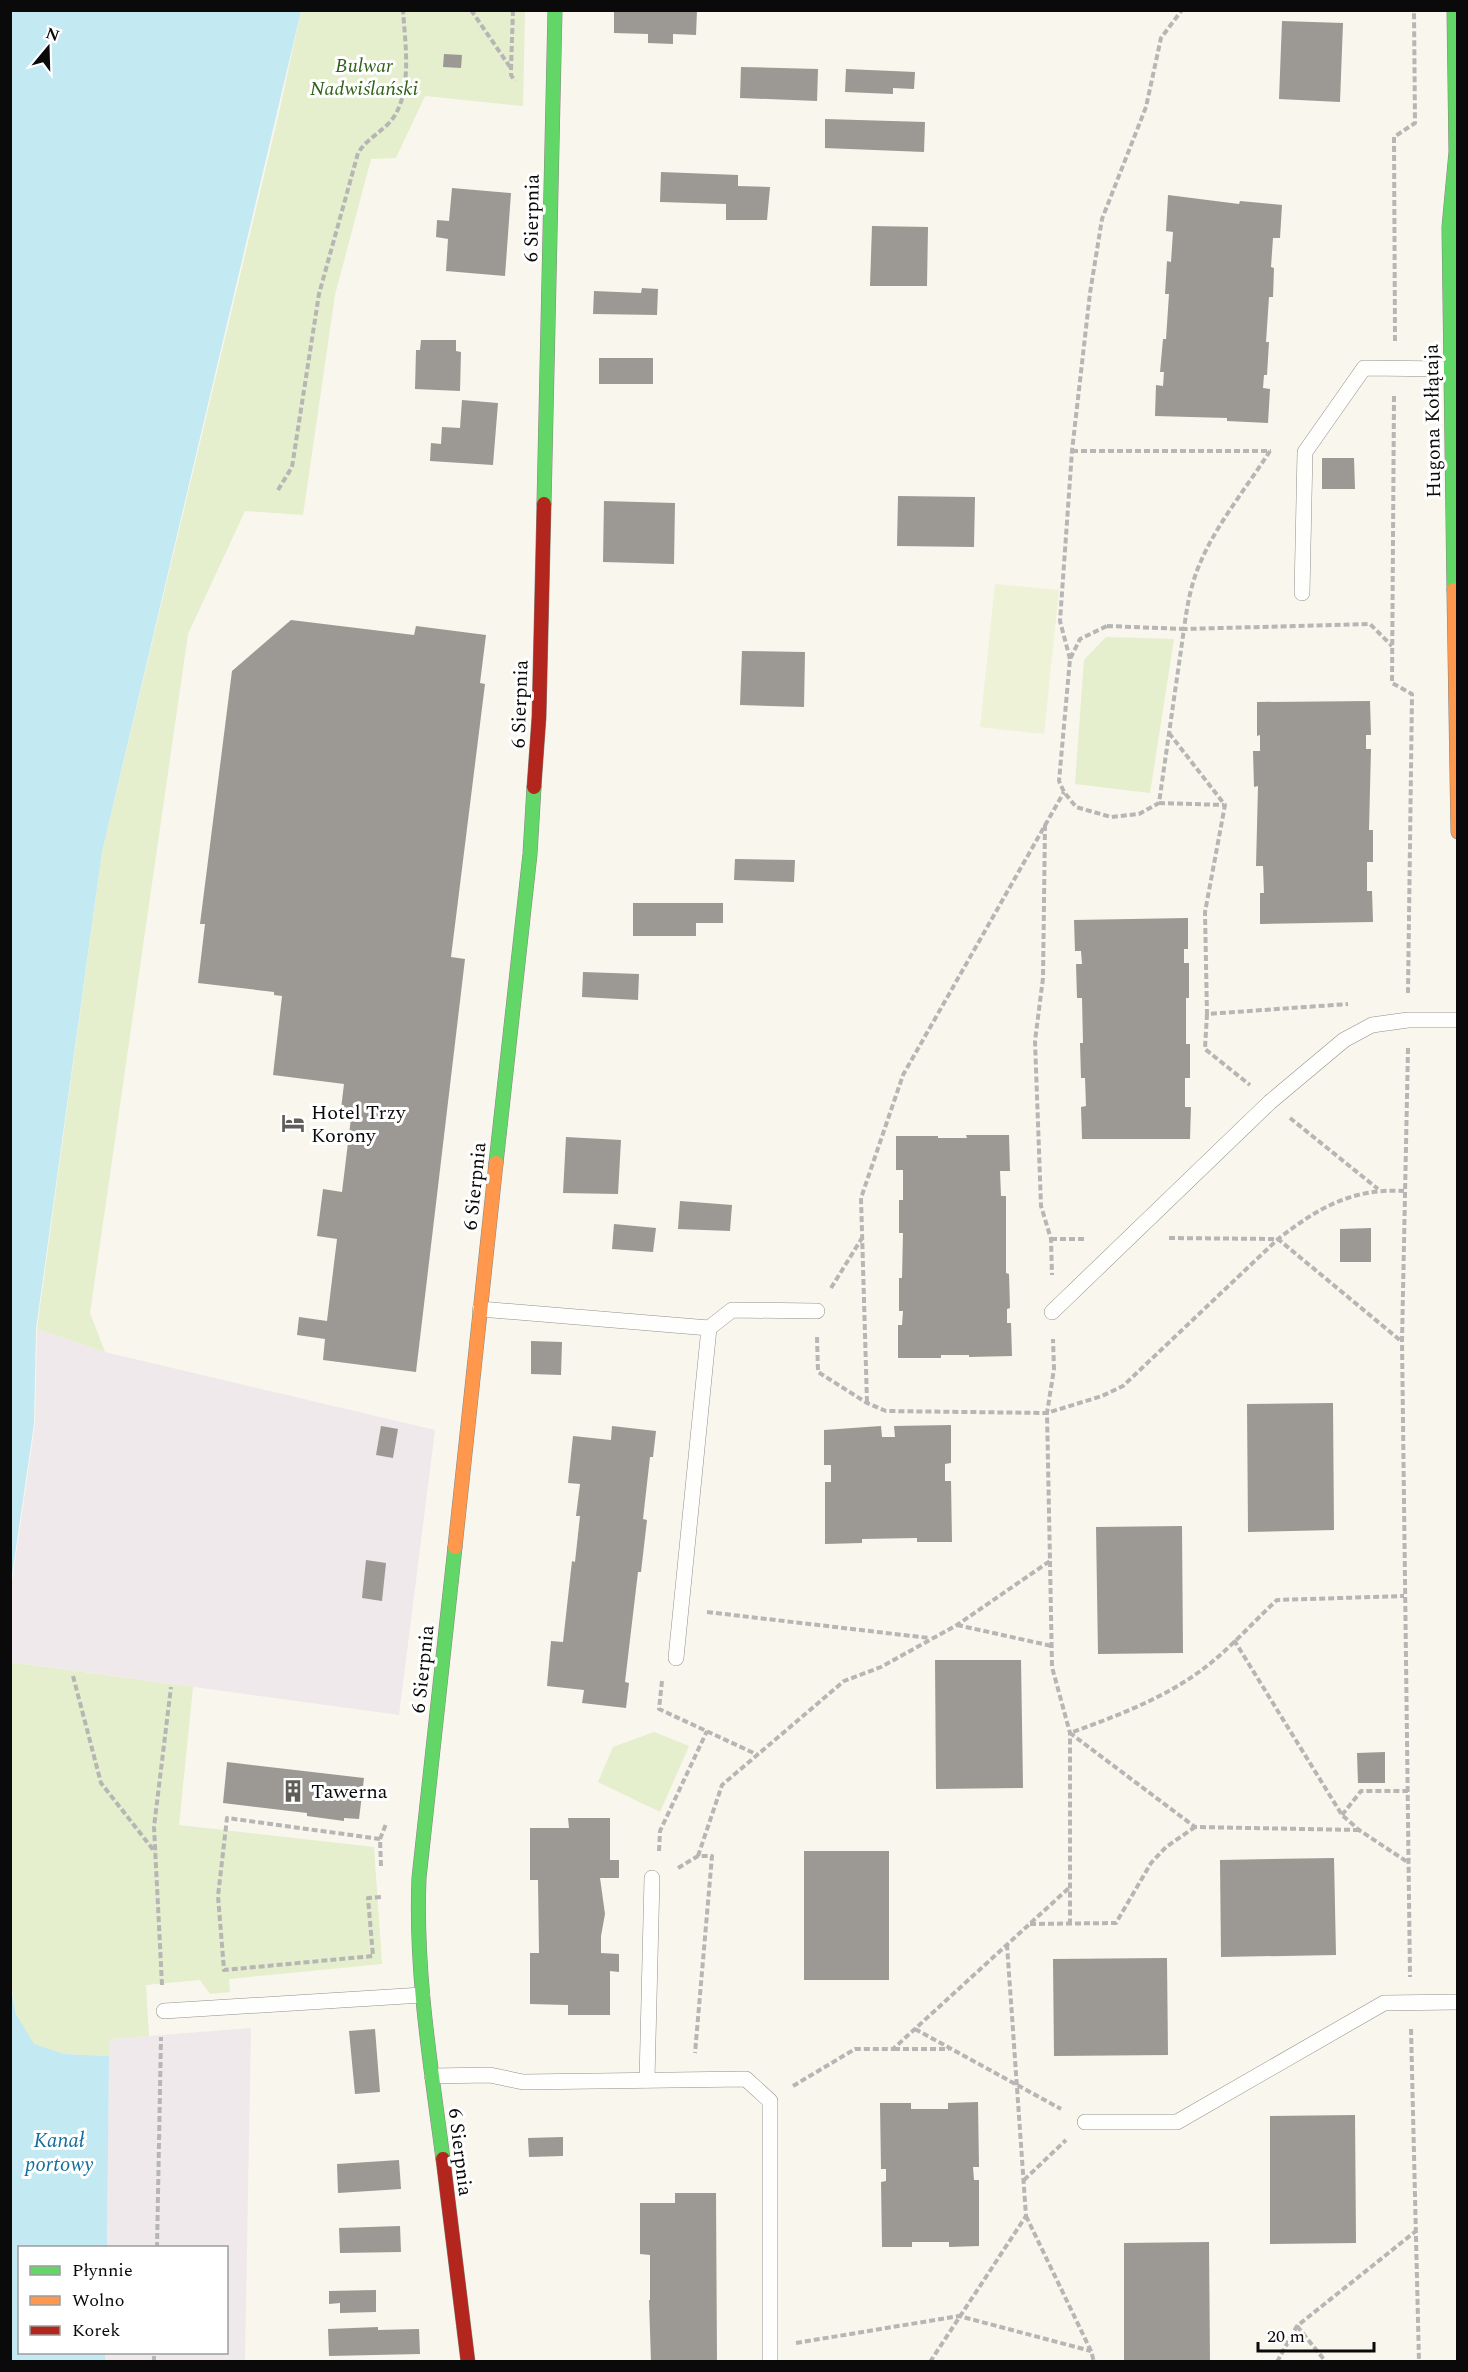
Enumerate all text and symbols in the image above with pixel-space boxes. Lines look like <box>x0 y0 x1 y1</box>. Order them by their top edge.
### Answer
north arrow <box>18 18 78 78</box>
text: N <box>42 21 63 48</box>
park label: Bulwar Nadwiślański <box>310 51 418 104</box>
street label: 6 Sierpnia <box>516 173 548 262</box>
street label: Hugona Kołłątaja <box>1417 343 1449 498</box>
street label: 6 Sierpnia <box>503 659 537 749</box>
place label: Hotel Trzy Korony <box>311 1098 407 1151</box>
hotel icon: Hotel Trzy Korony <box>280 1110 306 1136</box>
street label: 6 Sierpnia <box>455 1140 495 1232</box>
street label: 6 Sierpnia <box>403 1623 443 1715</box>
place label: Tawerna <box>311 1777 388 1807</box>
building icon: Tawerna <box>280 1778 306 1804</box>
street label: 6 Sierpnia <box>440 2106 480 2198</box>
water label: Kanał portowy <box>24 2125 94 2181</box>
legend <box>18 2246 228 2354</box>
text: Płynnie <box>72 2257 133 2284</box>
text: Wolno <box>72 2287 125 2314</box>
scale bar <box>1258 2315 1374 2353</box>
text: Korek <box>72 2317 120 2344</box>
text: 20 m <box>1267 2323 1305 2350</box>

